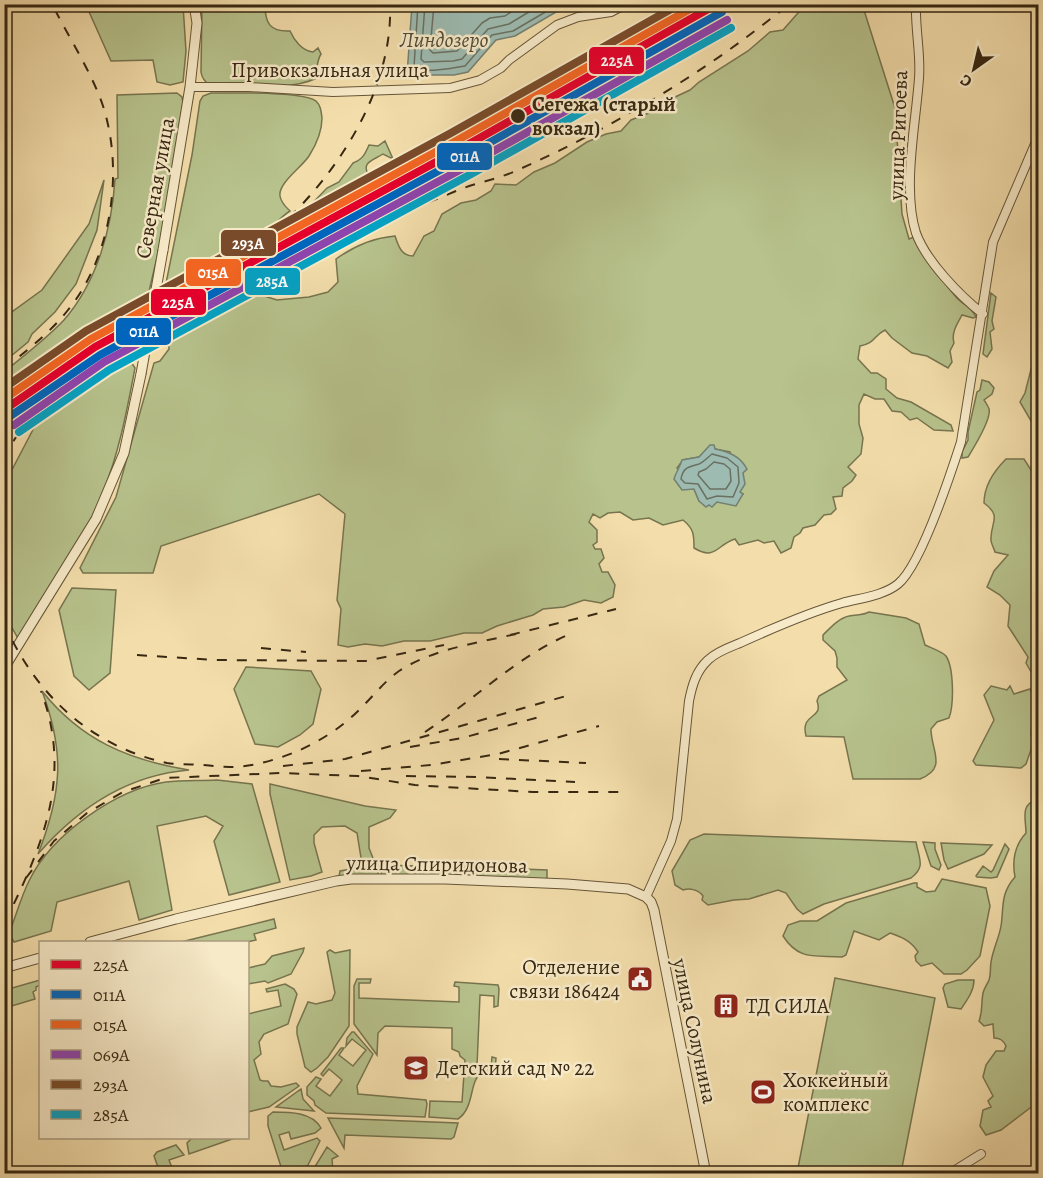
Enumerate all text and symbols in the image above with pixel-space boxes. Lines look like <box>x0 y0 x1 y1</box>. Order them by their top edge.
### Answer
water label: Линдозеро <box>398 25 489 55</box>
north arrow <box>944 39 1004 99</box>
line badge: 225А <box>588 46 645 75</box>
text: 225А <box>601 50 634 72</box>
street label: Привокзальная улица <box>231 56 429 84</box>
street label: улица Ригоева <box>882 69 914 201</box>
text: С <box>956 69 976 92</box>
place label: Сегежа (старый вокзал) <box>532 90 676 142</box>
marker: Сегежа (старый вокзал) <box>509 107 527 125</box>
street label: Северная улица <box>129 115 181 261</box>
line badge: 011А <box>436 142 493 171</box>
text: 011А <box>450 146 481 168</box>
line badge: 293А <box>220 229 277 257</box>
text: 293А <box>232 233 265 255</box>
line badge: 015А <box>185 258 242 287</box>
text: 015А <box>198 262 229 284</box>
line badge: 285А <box>244 267 301 296</box>
text: 285А <box>256 271 289 293</box>
line badge: 225А <box>150 288 207 316</box>
text: 225А <box>162 292 195 314</box>
line badge: 011А <box>115 317 172 346</box>
text: 011А <box>129 321 160 343</box>
street label: улица Спиридонова <box>345 848 528 880</box>
legend <box>39 941 249 1139</box>
text: 225А <box>93 953 129 977</box>
place label: Отделение связи 186424 <box>509 953 620 1005</box>
street label: улица Солунина <box>666 955 724 1106</box>
public building icon: Отделение связи 186424 <box>625 964 655 994</box>
text: 011А <box>93 983 126 1007</box>
building icon: ТД СИЛА <box>711 991 741 1021</box>
place label: ТД СИЛА <box>746 992 830 1020</box>
text: 015А <box>93 1013 127 1037</box>
text: 069А <box>93 1043 130 1067</box>
school or university icon: Детский сад № 22 <box>401 1053 431 1083</box>
place label: Детский сад № 22 <box>436 1054 594 1082</box>
place label: Хоккейный комплекс <box>783 1066 889 1118</box>
text: 293А <box>93 1073 128 1097</box>
sports icon: Хоккейный комплекс <box>748 1077 778 1107</box>
text: 285А <box>93 1103 129 1127</box>

